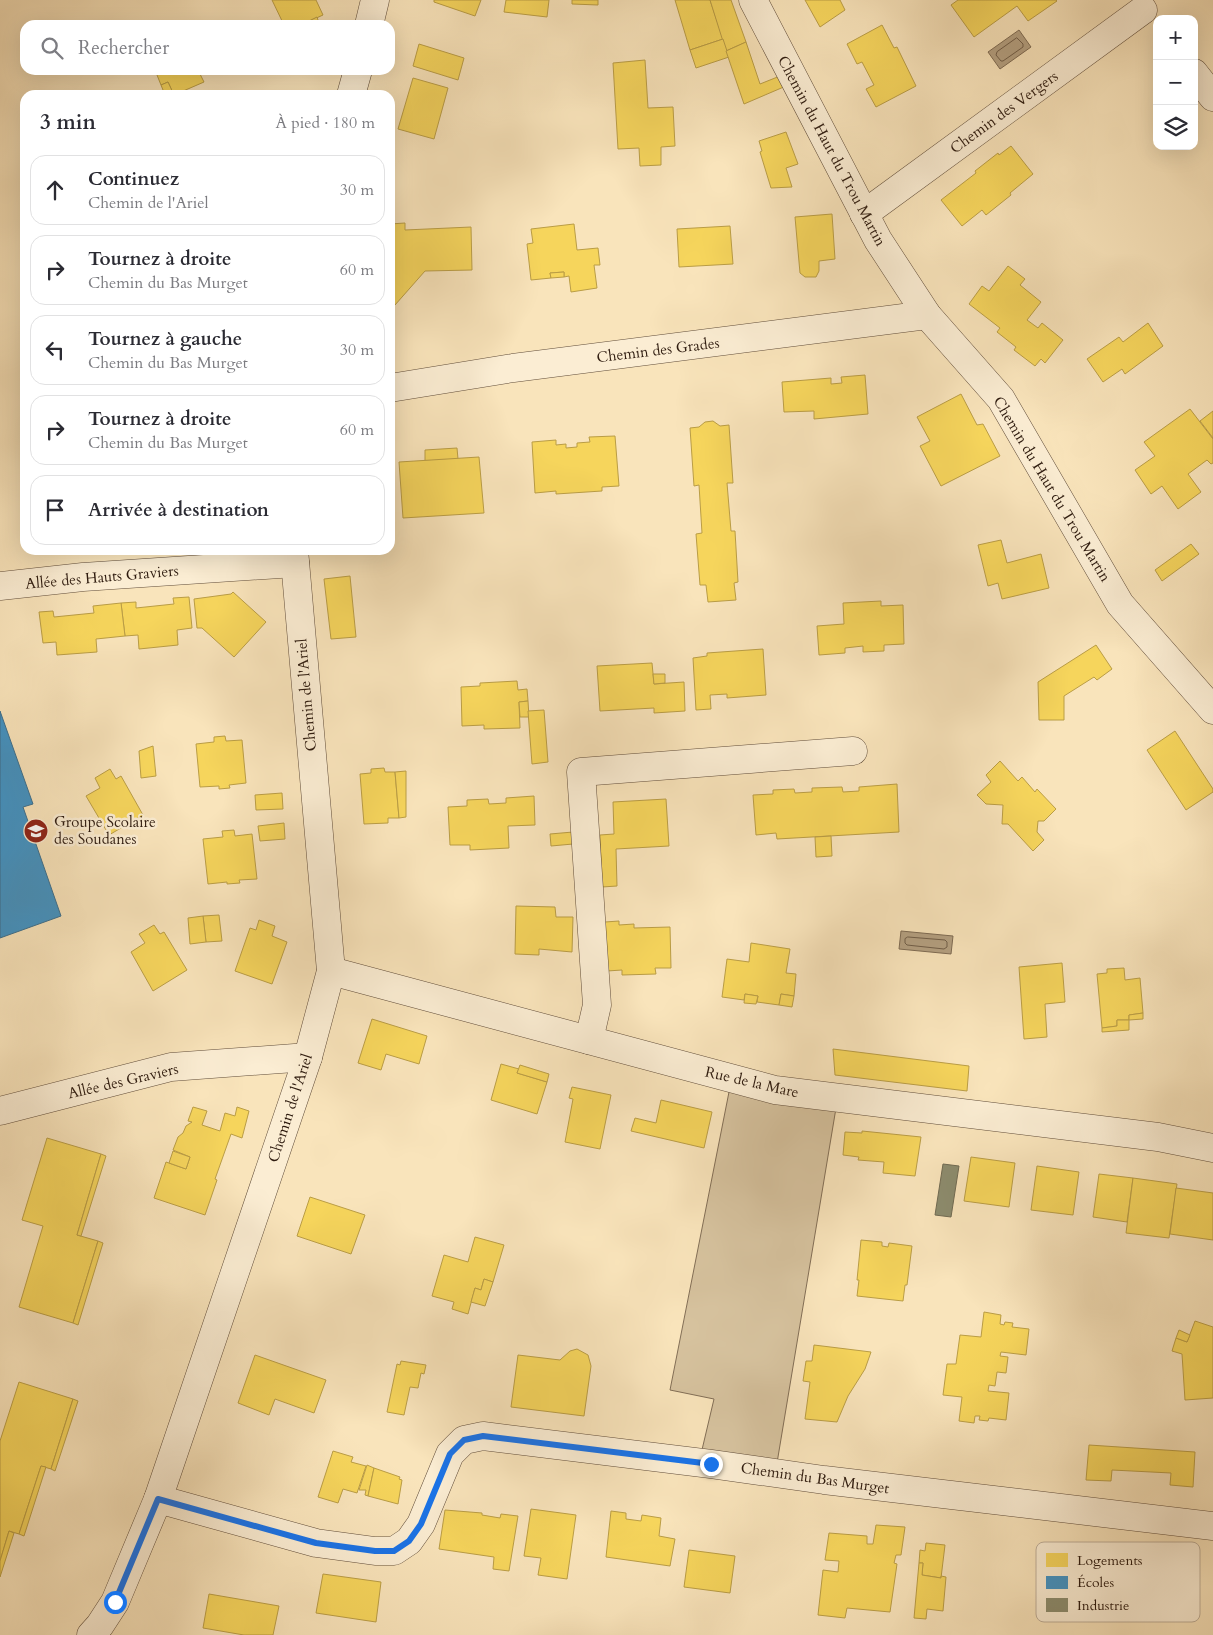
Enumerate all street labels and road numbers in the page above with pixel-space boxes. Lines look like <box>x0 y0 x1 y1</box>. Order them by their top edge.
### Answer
street label: Chemin du Haut du Trou Martin <box>773 52 891 250</box>
street label: Chemin des Vergers <box>946 66 1062 158</box>
street label: Chemin des Grades <box>596 333 720 367</box>
street label: Chemin du Haut du Trou Martin <box>989 393 1116 586</box>
street label: Allée des Hauts Graviers <box>25 560 179 594</box>
street label: Chemin de l'Ariel <box>291 638 321 752</box>
street label: Chemin de l'Ariel <box>263 1051 317 1165</box>
street label: Allée des Graviers <box>66 1059 180 1103</box>
street label: Rue de la Mare <box>703 1062 801 1103</box>
street label: Chemin du Bas Murget <box>739 1458 891 1498</box>

